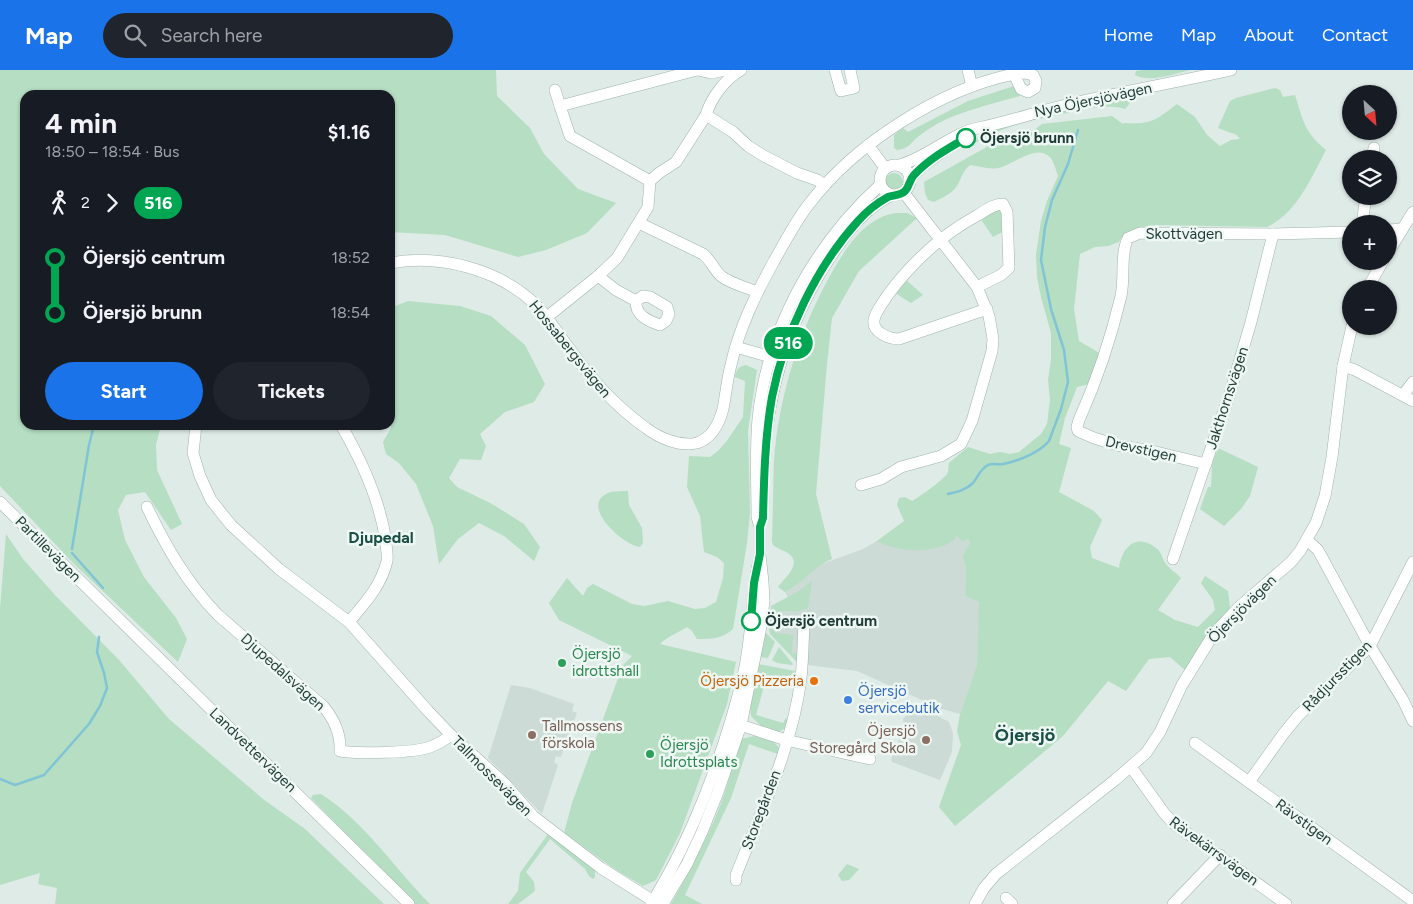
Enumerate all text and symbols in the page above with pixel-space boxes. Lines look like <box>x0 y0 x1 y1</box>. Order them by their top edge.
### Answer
search box <box>103 13 453 58</box>
text: Map <box>25 21 73 50</box>
icon: search <box>121 21 149 49</box>
text: Search here <box>161 24 262 47</box>
text: Home <box>1104 24 1153 46</box>
text: Map <box>1181 24 1216 46</box>
text: About <box>1244 24 1294 46</box>
text: Contact <box>1322 24 1388 46</box>
street label: Nya Öjersjövägen <box>1032 79 1154 121</box>
north arrow <box>1342 85 1398 140</box>
map controls <box>1342 85 1397 335</box>
text: 4 min <box>45 106 117 140</box>
text: $1.16 <box>328 121 370 144</box>
marker: Öjersjö brunn <box>956 128 976 148</box>
place label: Öjersjö brunn <box>980 128 1074 147</box>
text: 18:50 – 18:54 · Bus <box>45 142 179 161</box>
button: layers <box>1342 150 1397 205</box>
icon: walk <box>45 189 73 217</box>
icon: forward <box>98 189 126 217</box>
text: 516 <box>144 192 172 214</box>
text: 2 <box>81 193 90 212</box>
button: + <box>1342 215 1397 270</box>
street label: Skottvägen <box>1145 225 1223 243</box>
text: Öjersjö centrum <box>83 246 225 269</box>
text: 18:52 <box>331 248 370 267</box>
button: − <box>1342 280 1397 335</box>
street label: Hossabergsvägen <box>525 297 615 401</box>
text: Öjersjö brunn <box>83 301 202 324</box>
text: 18:54 <box>330 303 370 322</box>
line badge: 516 <box>759 327 817 359</box>
text: 516 <box>774 332 802 354</box>
street label: Jakthornsvägen <box>1202 345 1252 451</box>
button: Start <box>45 362 203 420</box>
button: Tickets <box>213 362 370 420</box>
street label: Drevstigen <box>1104 432 1178 466</box>
street label: Partillevägen <box>11 512 85 586</box>
district label: Djupedal <box>348 528 414 547</box>
street label: Öjersjövägen <box>1204 571 1280 647</box>
marker: Öjersjö centrum <box>741 611 761 631</box>
place label: Öjersjö centrum <box>765 611 877 630</box>
street label: Djupedalsvägen <box>237 629 329 715</box>
street label: Rådjursstigen <box>1299 637 1375 715</box>
place label: Öjersjö idrottshall <box>572 645 639 680</box>
marker: Öjersjö idrottshall <box>556 657 568 669</box>
place label: Öjersjö Pizzeria <box>700 672 804 690</box>
marker: Öjersjö Pizzeria <box>808 675 820 687</box>
place label: Öjersjö servicebutik <box>858 682 940 717</box>
marker: Öjersjö servicebutik <box>842 694 854 706</box>
street label: Landvettervägen <box>206 704 300 796</box>
place label: Tallmossens förskola <box>542 717 623 752</box>
place label: Öjersjö Storegård Skola <box>809 722 916 757</box>
district label: Öjersjö <box>995 724 1055 746</box>
marker: Tallmossens förskola <box>526 729 538 741</box>
street label: Tallmossevägen <box>448 732 536 820</box>
marker: Öjersjö Storegård Skola <box>920 734 932 746</box>
place label: Öjersjö Idrottsplats <box>660 736 737 771</box>
marker: Öjersjö Idrottsplats <box>644 748 656 760</box>
street label: Storegården <box>738 768 784 852</box>
street label: Rävstigen <box>1272 795 1336 849</box>
street label: Rävekärrsvägen <box>1166 813 1262 889</box>

